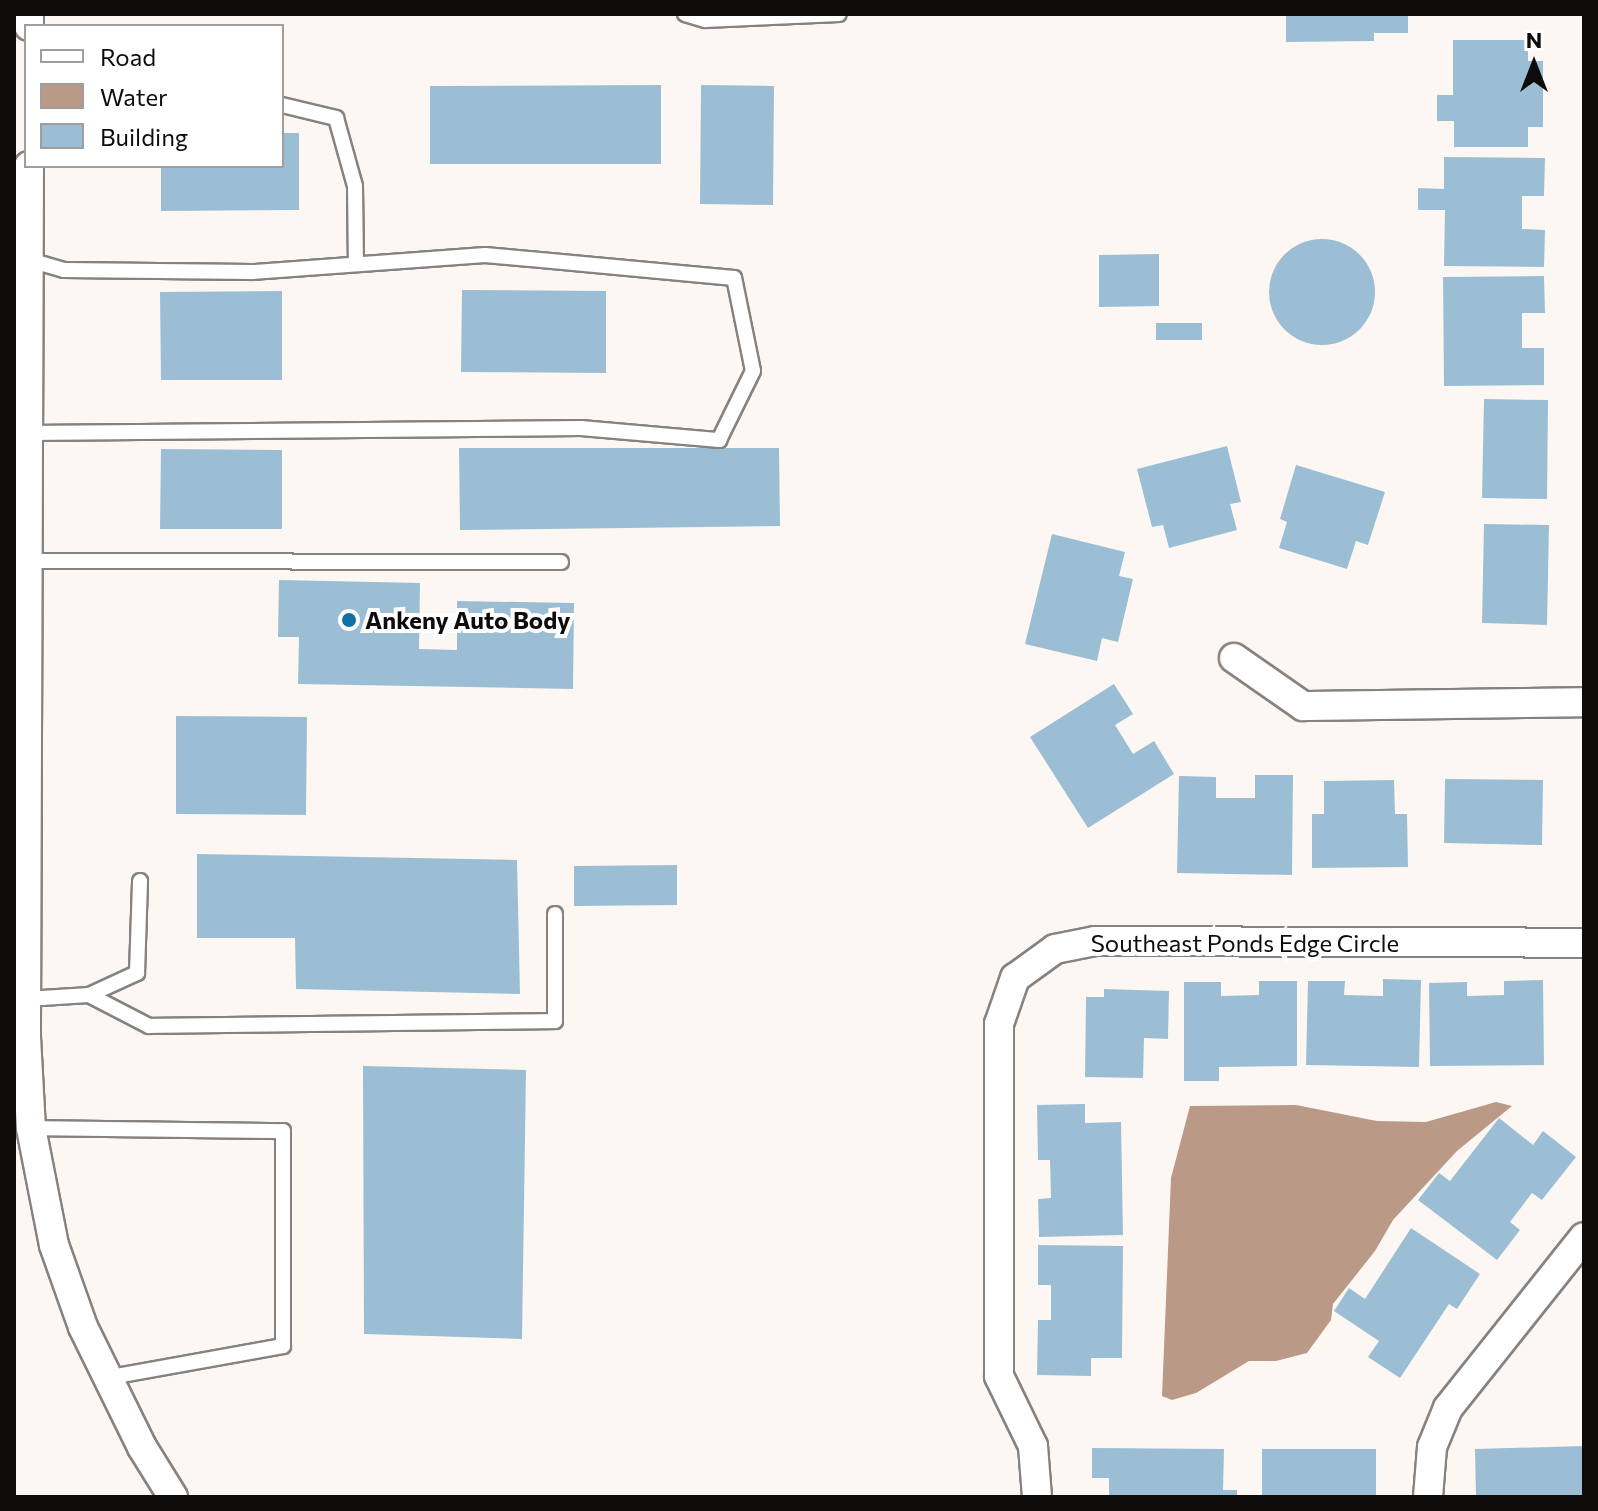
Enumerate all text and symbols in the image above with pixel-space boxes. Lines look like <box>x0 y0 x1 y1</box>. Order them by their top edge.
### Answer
legend <box>24 24 284 168</box>
north arrow <box>1494 24 1574 104</box>
text: N <box>1526 26 1542 53</box>
text: Road <box>100 42 156 71</box>
text: Water <box>100 82 168 111</box>
text: Building <box>100 122 188 151</box>
place label: Ankeny Auto Body <box>365 606 570 634</box>
marker: Ankeny Auto Body <box>340 611 358 629</box>
street label: Southeast Ponds Edge Circle <box>1091 929 1399 957</box>

